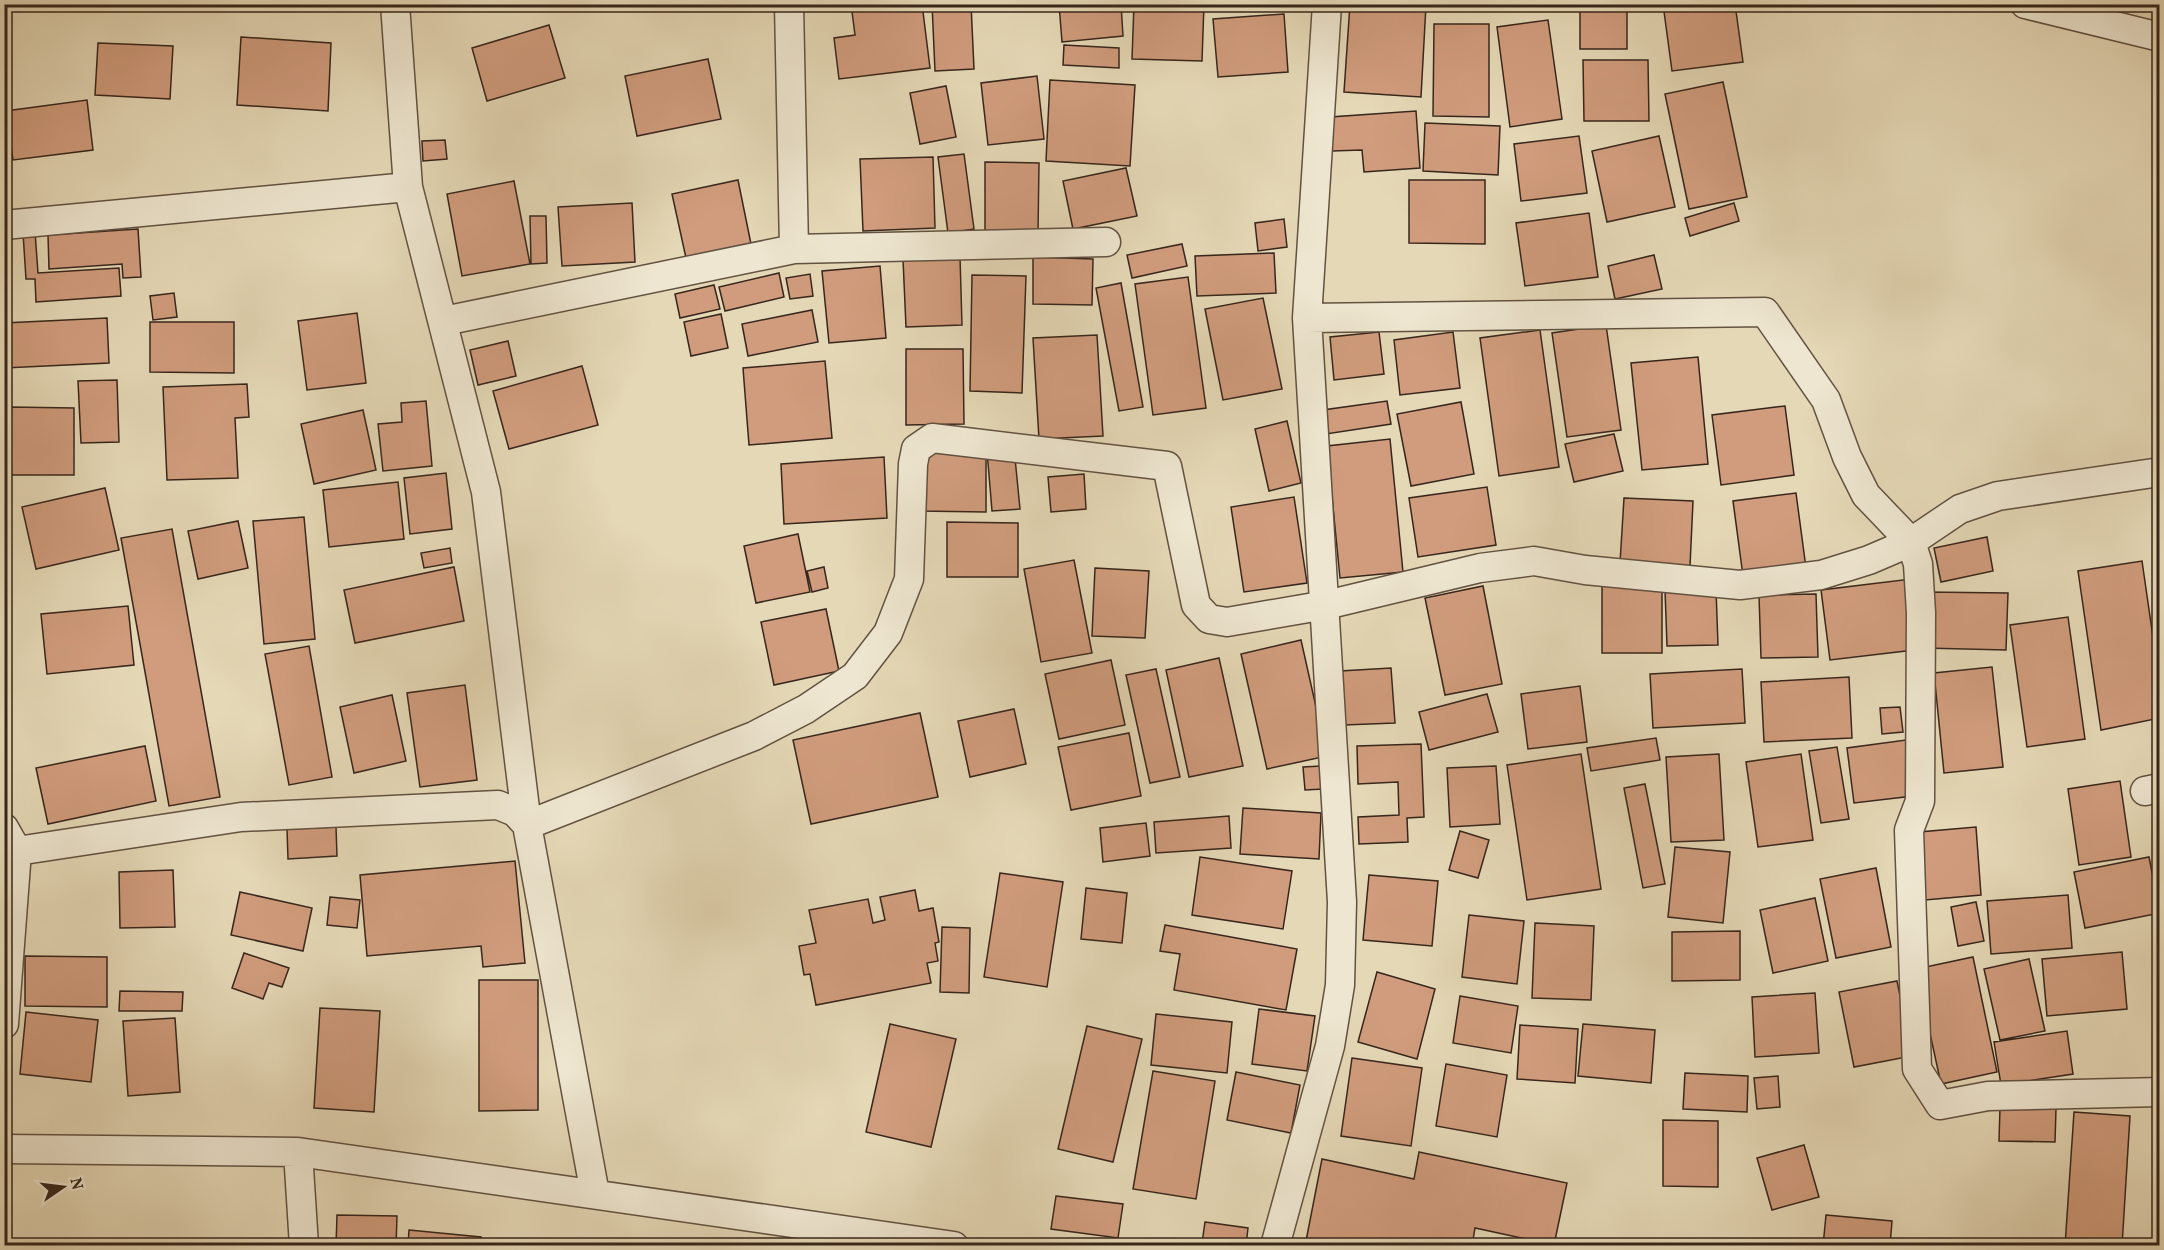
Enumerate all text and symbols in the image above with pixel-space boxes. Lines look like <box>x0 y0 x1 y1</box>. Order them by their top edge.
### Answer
north arrow <box>33 1157 93 1217</box>
text: N <box>64 1176 88 1193</box>

